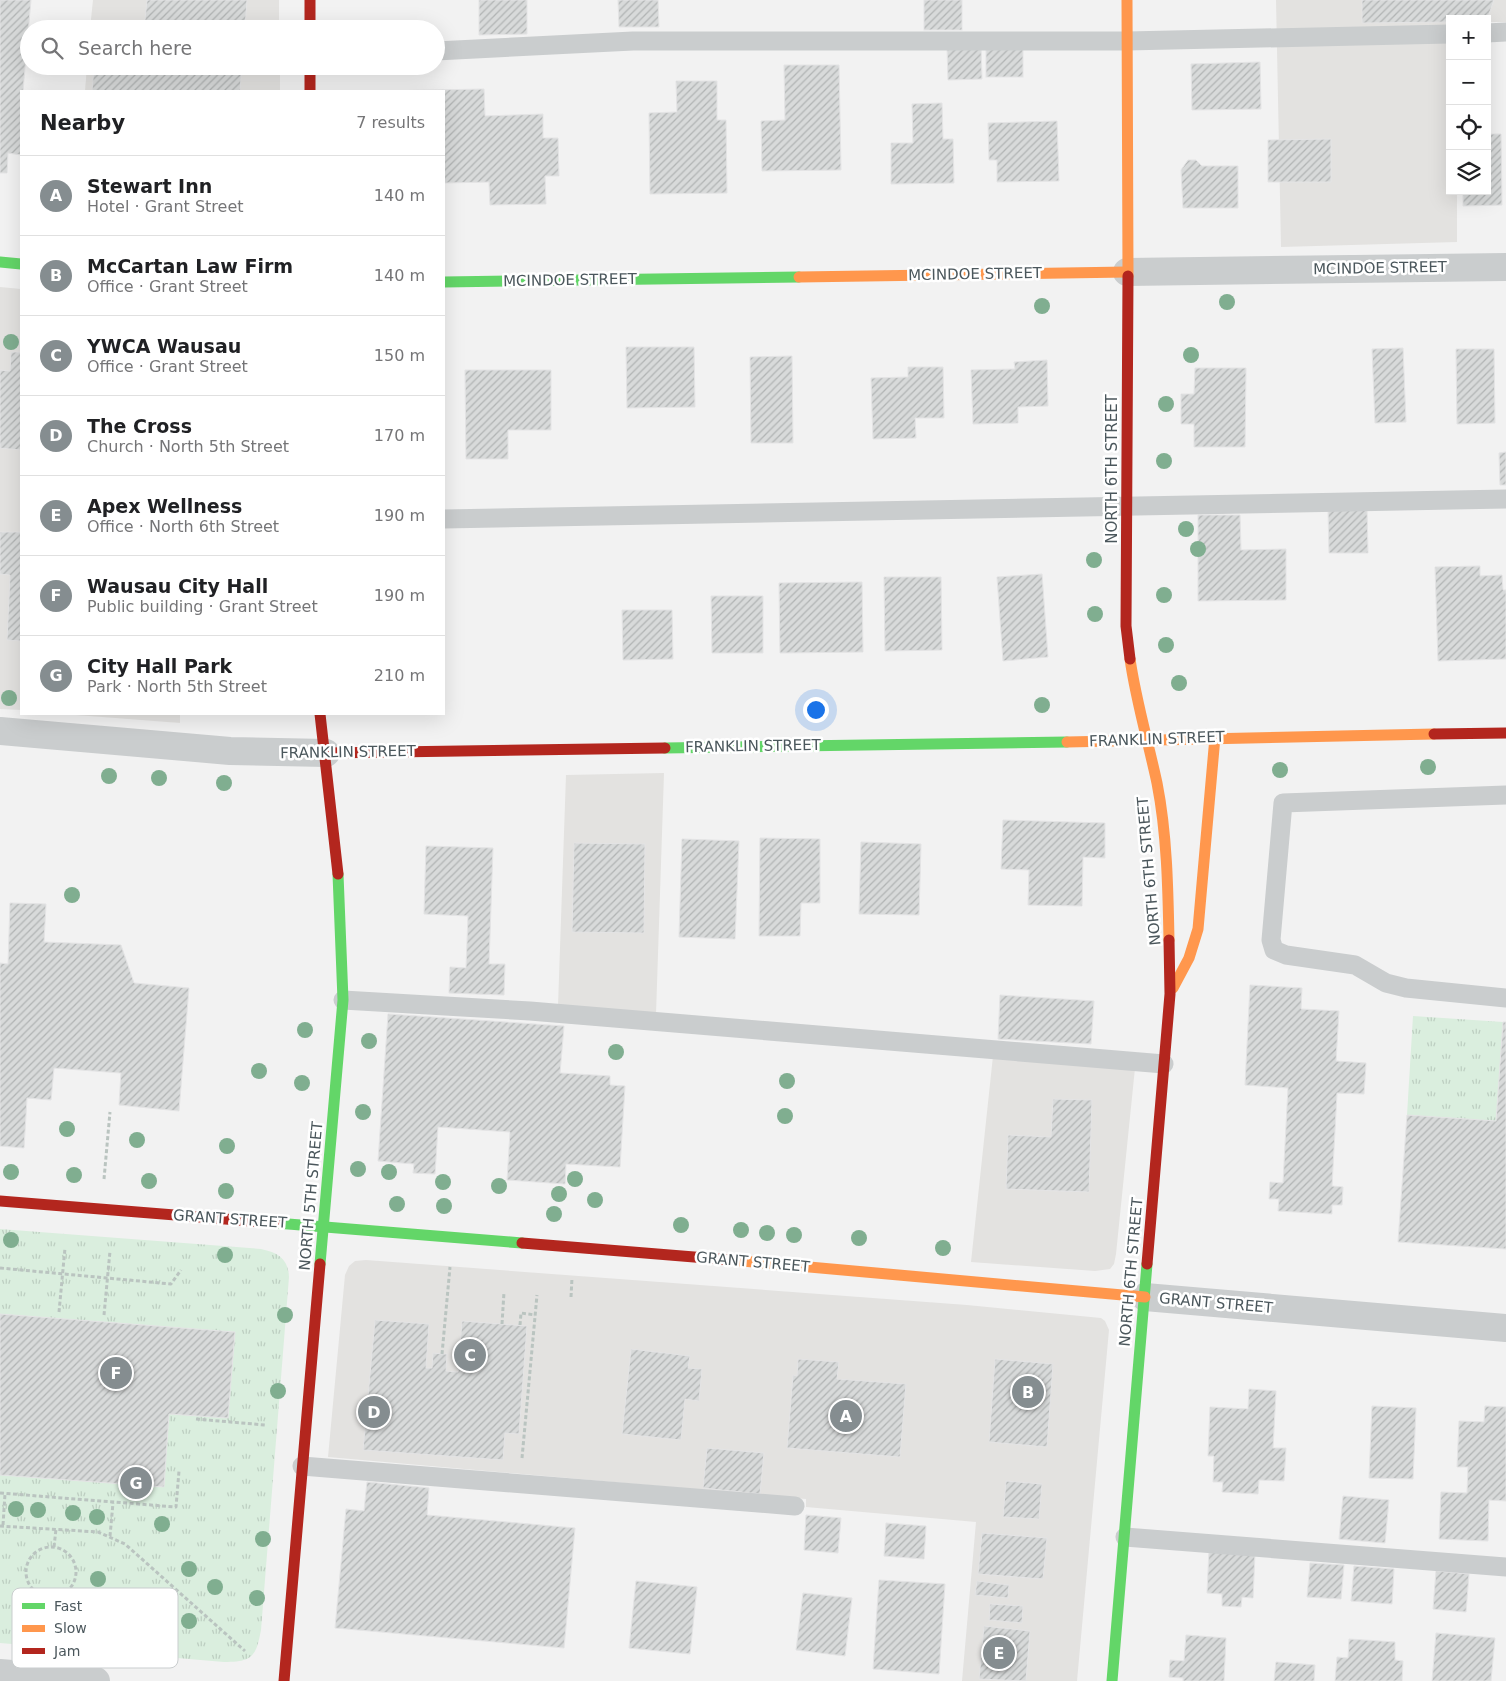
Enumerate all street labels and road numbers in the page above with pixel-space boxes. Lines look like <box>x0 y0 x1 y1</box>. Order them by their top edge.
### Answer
street label: MCINDOE STREET <box>1313 258 1448 278</box>
street label: MCINDOE STREET <box>908 264 1043 284</box>
street label: MCINDOE STREET <box>503 270 638 290</box>
street label: NORTH 6TH STREET <box>1103 393 1121 544</box>
street label: FRANKLIN STREET <box>1089 728 1226 750</box>
street label: FRANKLIN STREET <box>685 736 822 756</box>
street label: FRANKLIN STREET <box>280 742 417 762</box>
street label: NORTH 6TH STREET <box>1133 795 1164 946</box>
street label: NORTH 5TH STREET <box>296 1120 327 1271</box>
street label: NORTH 6TH STREET <box>1116 1196 1147 1347</box>
street label: GRANT STREET <box>172 1206 288 1232</box>
street label: GRANT STREET <box>695 1248 811 1276</box>
street label: GRANT STREET <box>1158 1289 1274 1317</box>

